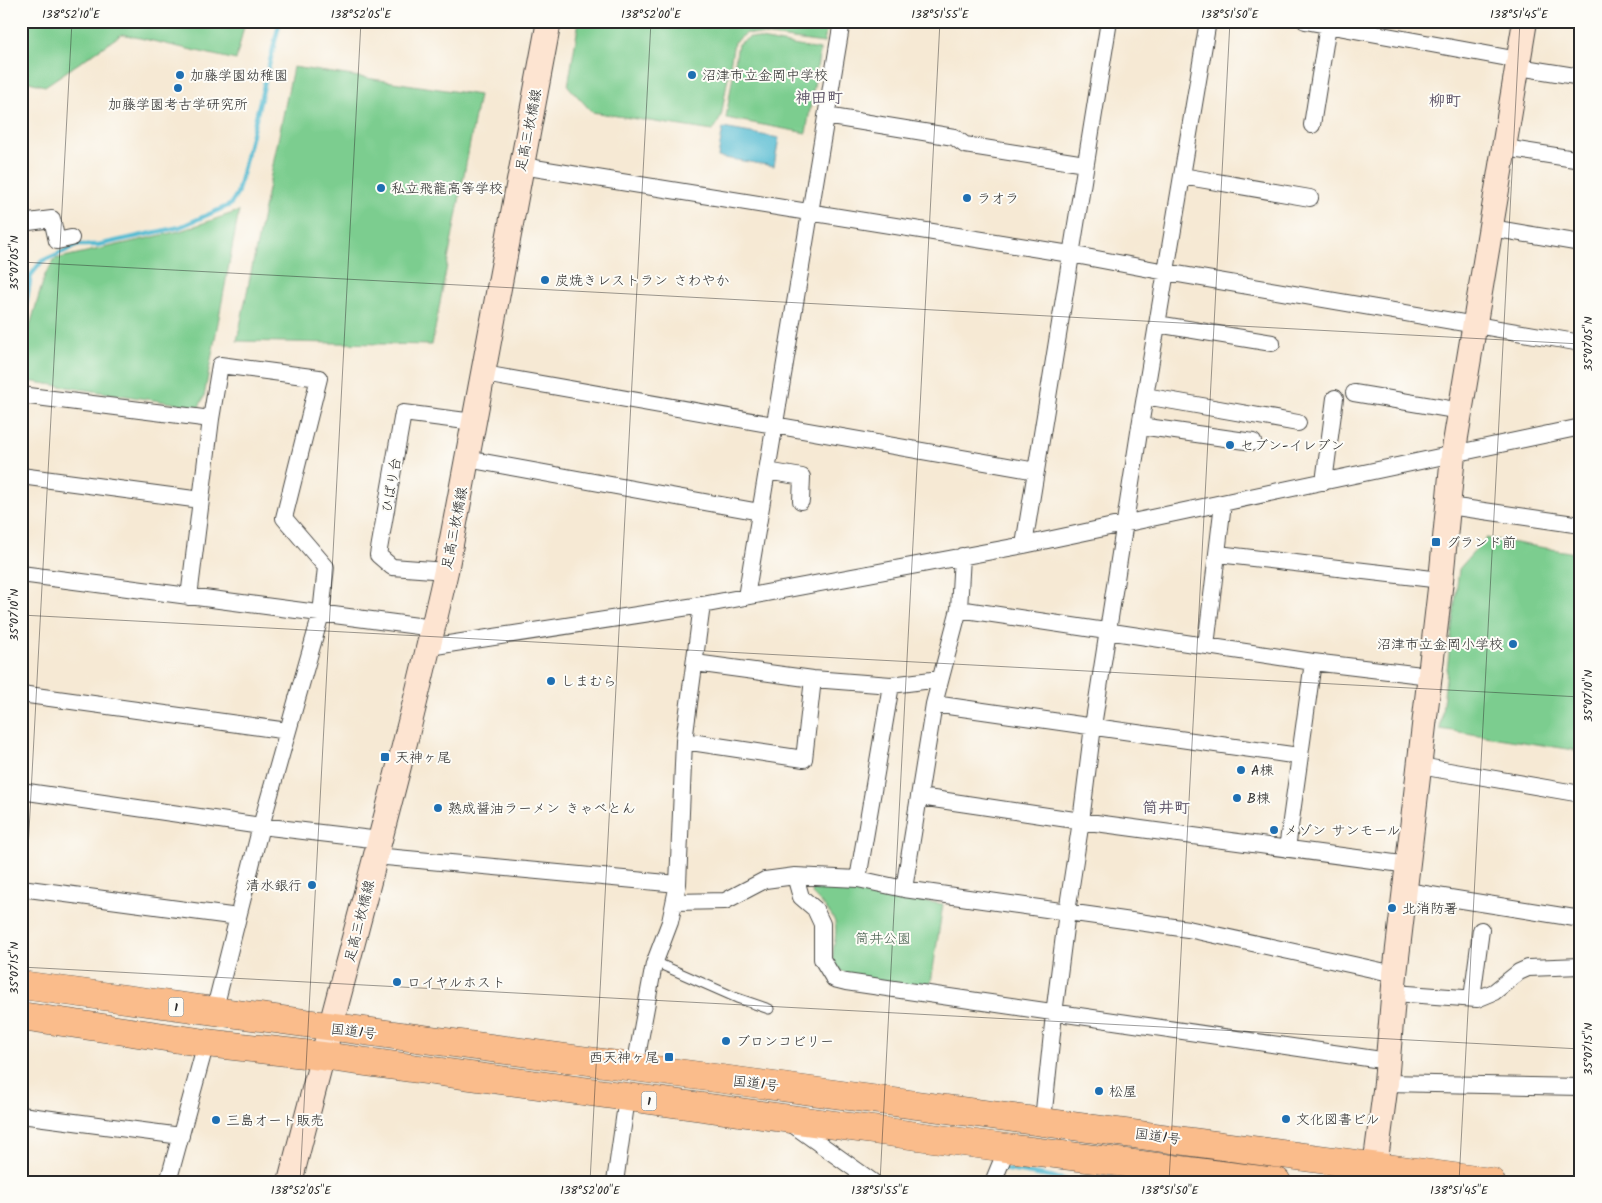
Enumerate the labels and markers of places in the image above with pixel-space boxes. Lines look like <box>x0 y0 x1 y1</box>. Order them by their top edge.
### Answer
place label: 加藤学園幼稚園 <box>190 65 288 87</box>
place label: 沼津市立金岡中学校 <box>702 65 828 87</box>
marker: 加藤学園幼稚園 <box>174 69 186 81</box>
marker: 沼津市立金岡中学校 <box>686 69 698 81</box>
marker: 加藤学園考古学研究所 <box>172 82 184 94</box>
place label: 加藤学園考古学研究所 <box>108 94 248 116</box>
place label: 私立飛龍高等学校 <box>391 178 503 200</box>
marker: 私立飛龍高等学校 <box>375 182 387 194</box>
place label: ラオラ <box>977 188 1019 210</box>
marker: ラオラ <box>961 192 973 204</box>
place label: 炭焼きレストラン さわやか <box>555 270 730 292</box>
marker: 炭焼きレストラン さわやか <box>539 274 551 286</box>
place label: セブン-イレブン <box>1240 435 1344 457</box>
marker: セブン-イレブン <box>1224 439 1236 451</box>
place label: グランド前 <box>1446 532 1516 554</box>
marker: グランド前 <box>1430 536 1442 548</box>
place label: 沼津市立金岡小学校 <box>1377 634 1503 656</box>
marker: 沼津市立金岡小学校 <box>1507 638 1519 650</box>
place label: しまむら <box>561 671 617 693</box>
marker: しまむら <box>545 675 557 687</box>
place label: 天神ヶ尾 <box>395 747 451 769</box>
marker: 天神ヶ尾 <box>379 751 391 763</box>
place label: A棟 <box>1251 760 1275 782</box>
marker: A棟 <box>1235 764 1247 776</box>
place label: B棟 <box>1247 788 1271 810</box>
marker: B棟 <box>1231 792 1243 804</box>
place label: 熟成醤油ラーメン きゃべとん <box>448 798 636 820</box>
marker: 熟成醤油ラーメン きゃべとん <box>432 802 444 814</box>
place label: メゾン サンモール <box>1284 820 1401 842</box>
marker: メゾン サンモール <box>1268 824 1280 836</box>
place label: 清水銀行 <box>246 875 302 897</box>
marker: 清水銀行 <box>306 879 318 891</box>
place label: 北消防署 <box>1402 898 1458 920</box>
marker: 北消防署 <box>1386 902 1398 914</box>
place label: ロイヤルホスト <box>407 972 506 994</box>
marker: ロイヤルホスト <box>391 976 403 988</box>
place label: ブロンコビリー <box>736 1031 834 1053</box>
marker: ブロンコビリー <box>720 1035 732 1047</box>
place label: 西天神ヶ尾 <box>589 1047 659 1069</box>
marker: 西天神ヶ尾 <box>663 1051 675 1063</box>
place label: 松屋 <box>1109 1081 1137 1103</box>
marker: 松屋 <box>1093 1085 1105 1097</box>
place label: 文化図書ビル <box>1296 1109 1380 1131</box>
place label: 三島オート販売 <box>226 1110 324 1132</box>
marker: 文化図書ビル <box>1280 1113 1292 1125</box>
marker: 三島オート販売 <box>210 1114 222 1126</box>

